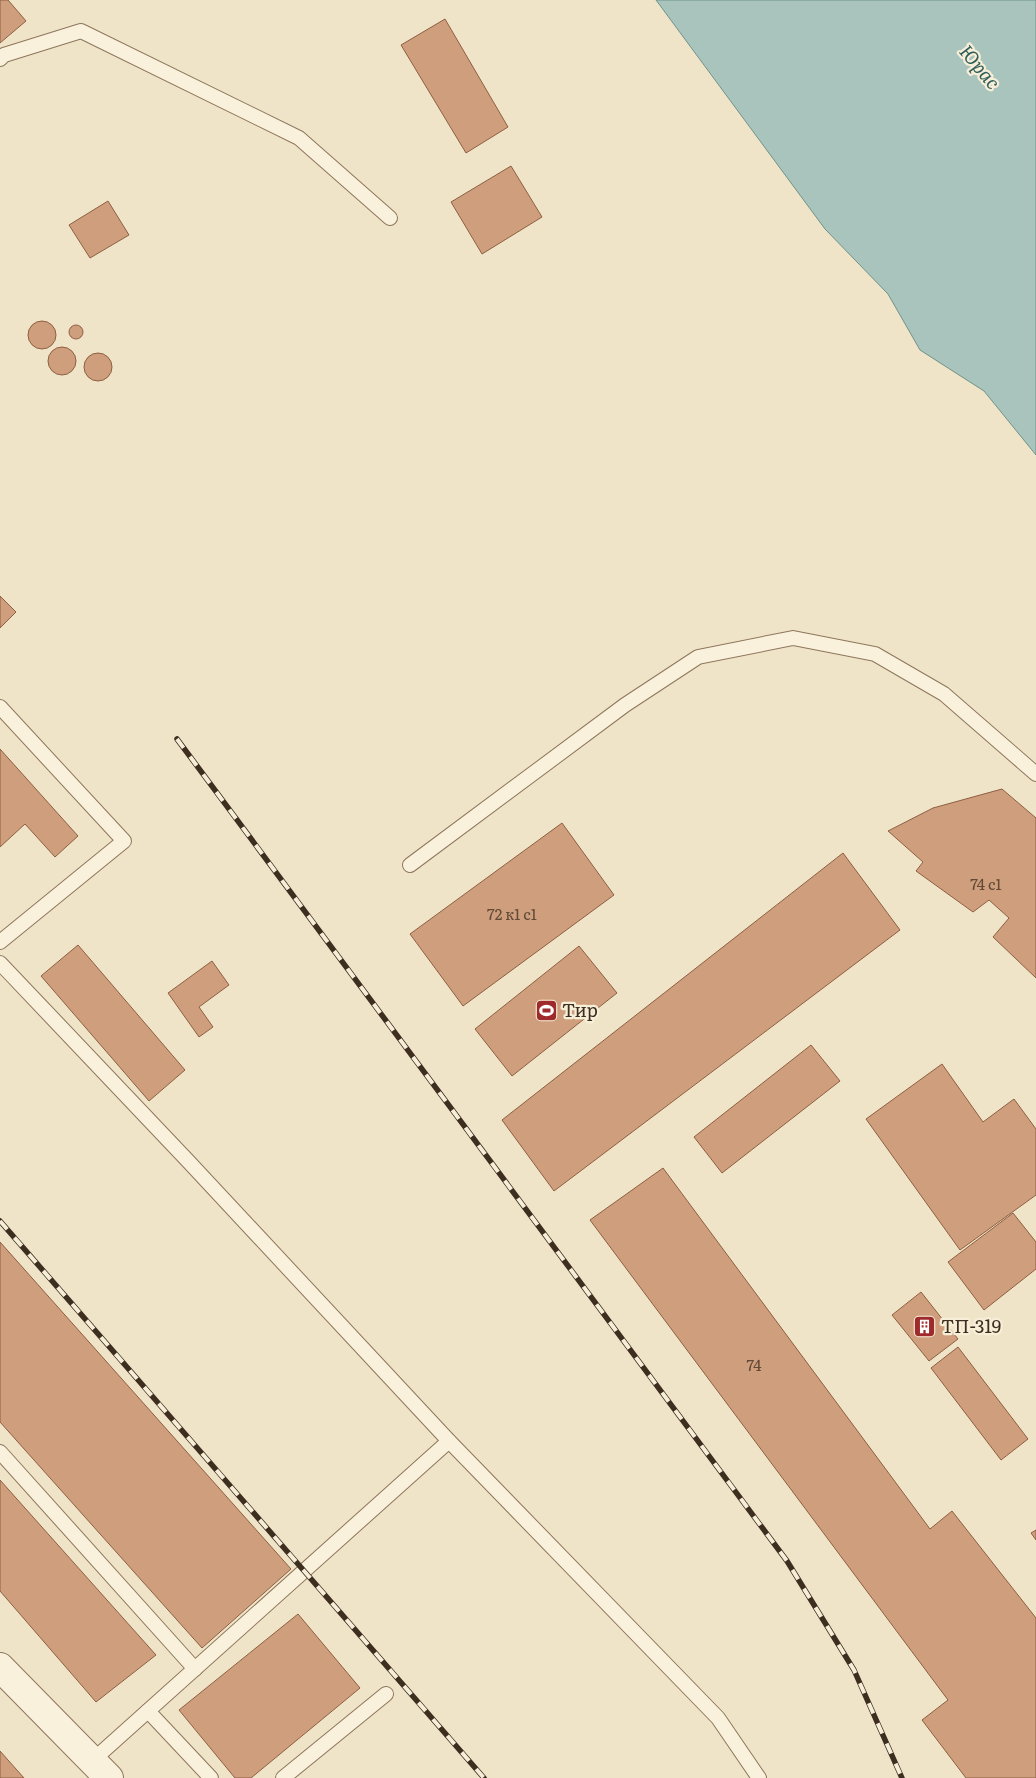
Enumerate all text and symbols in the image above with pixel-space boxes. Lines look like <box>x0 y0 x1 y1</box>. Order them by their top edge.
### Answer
water label: Юрас <box>954 38 1008 95</box>
house number: 74 с1 <box>970 872 1002 895</box>
house number: 72 к1 с1 <box>487 902 537 925</box>
place label: Тир <box>562 996 598 1023</box>
sports icon: Тир <box>534 999 558 1023</box>
place label: ТП-319 <box>941 1312 1001 1339</box>
building icon: ТП-319 <box>913 1315 937 1339</box>
house number: 74 <box>747 1353 761 1376</box>

